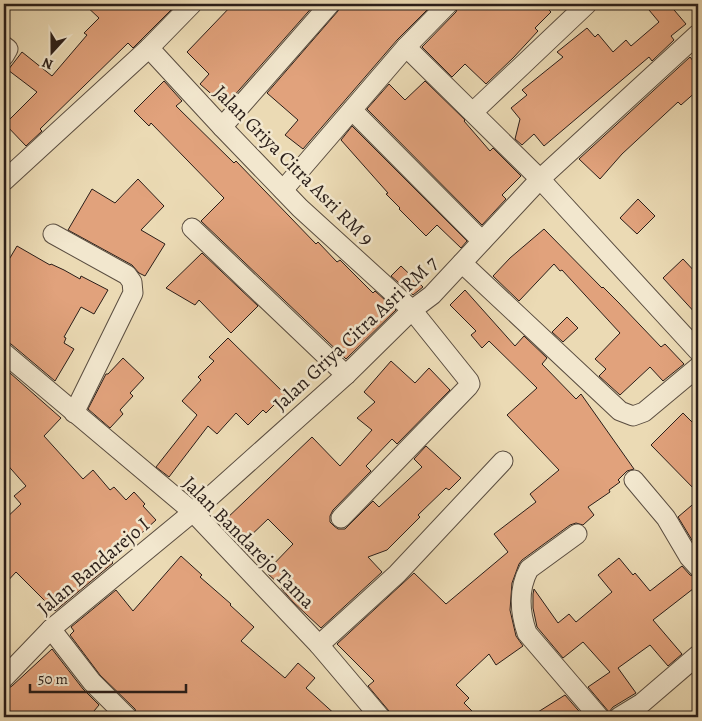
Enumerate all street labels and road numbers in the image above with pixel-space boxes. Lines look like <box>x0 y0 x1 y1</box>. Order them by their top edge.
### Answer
street label: Jalan Griya Citra Asri RM 9 <box>207 79 380 252</box>
street label: Jalan Griya Citra Asri RM 7 <box>267 249 444 417</box>
street label: Jalan Bandarejo Tama <box>176 470 321 615</box>
street label: Jalan Bandarejo I <box>31 511 155 621</box>

